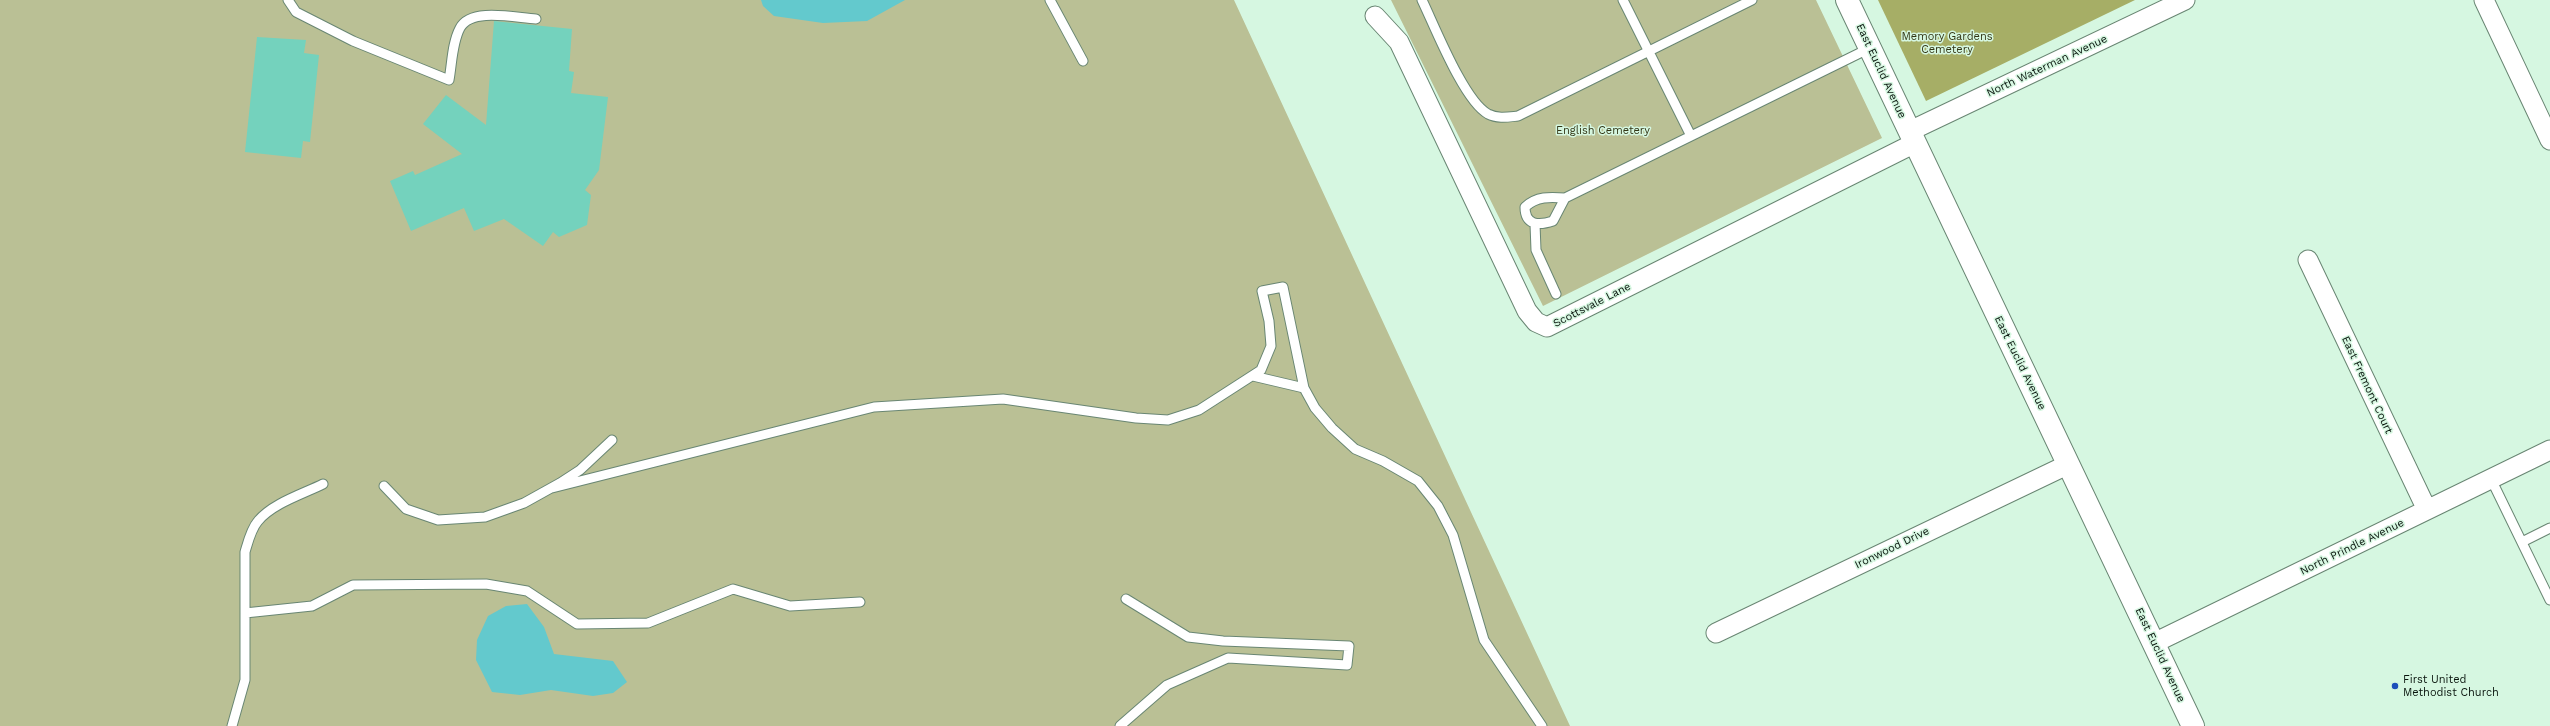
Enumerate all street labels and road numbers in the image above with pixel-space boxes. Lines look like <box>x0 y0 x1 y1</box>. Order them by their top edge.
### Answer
street label: East Euclid Avenue <box>1853 22 1909 120</box>
street label: North Waterman Avenue <box>1985 32 2109 100</box>
street label: Scottsvale Lane <box>1551 280 1633 330</box>
street label: East Euclid Avenue <box>1991 314 2049 412</box>
street label: East Fremont Court <box>2339 334 2395 436</box>
street label: North Prindle Avenue <box>2298 516 2406 578</box>
street label: Ironwood Drive <box>1853 524 1931 572</box>
street label: East Euclid Avenue <box>2132 606 2188 704</box>

